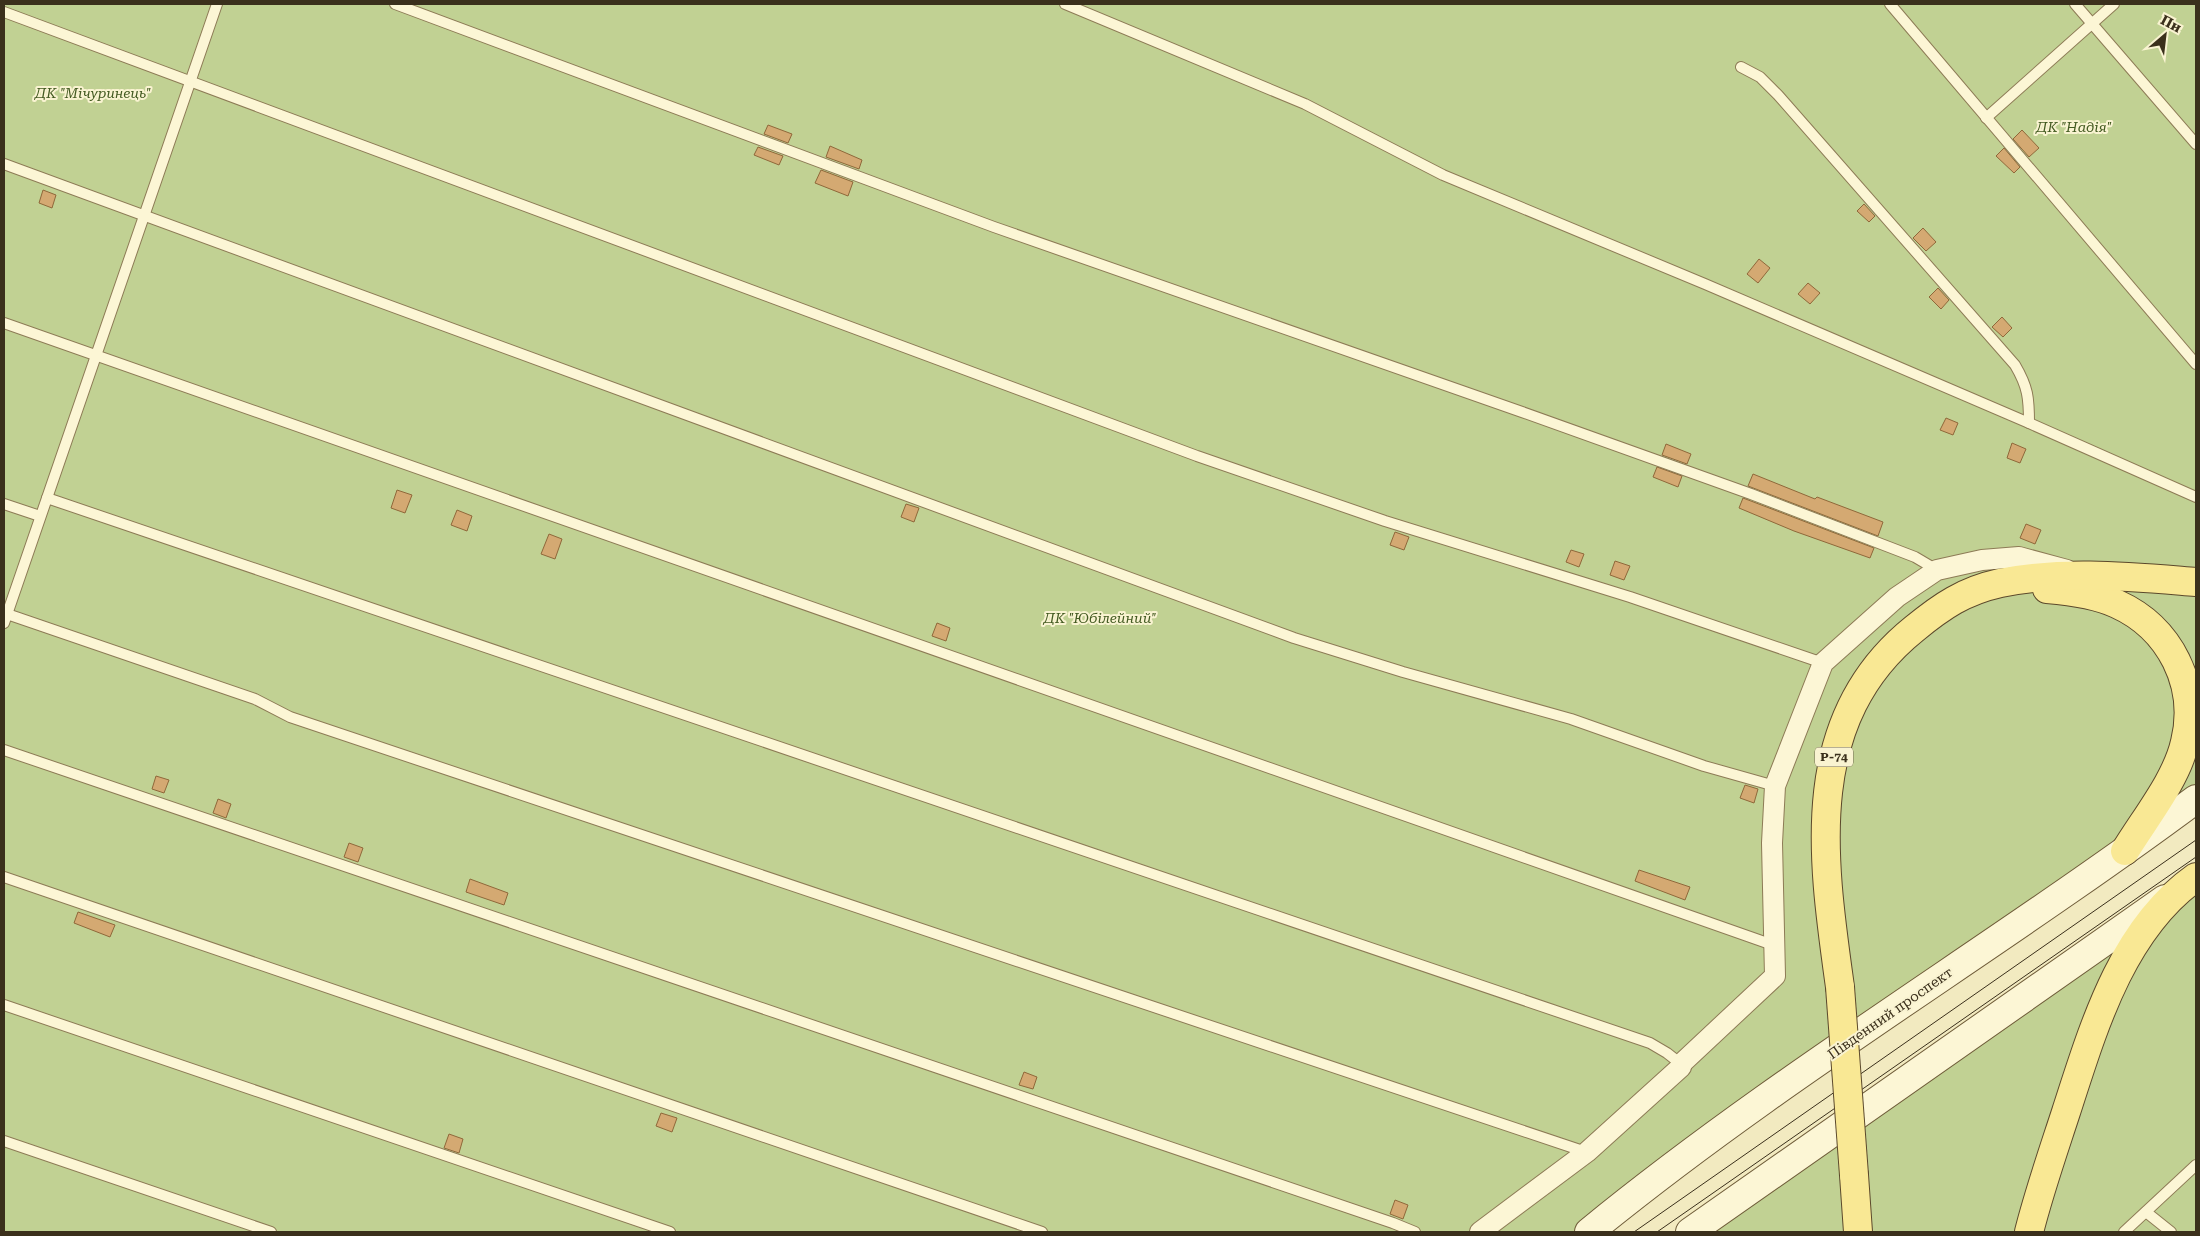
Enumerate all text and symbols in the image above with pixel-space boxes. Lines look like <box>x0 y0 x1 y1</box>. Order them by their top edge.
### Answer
north arrow <box>2140 10 2190 60</box>
text: Пн <box>2158 12 2185 36</box>
park label: ДК "Мічуринець" <box>34 85 151 101</box>
park label: ДК "Надія" <box>2035 119 2112 135</box>
park label: ДК "Юбілейний" <box>1043 610 1156 626</box>
road number: Р-74 <box>1815 748 1853 766</box>
street label: Південний проспект <box>1825 964 1956 1062</box>

